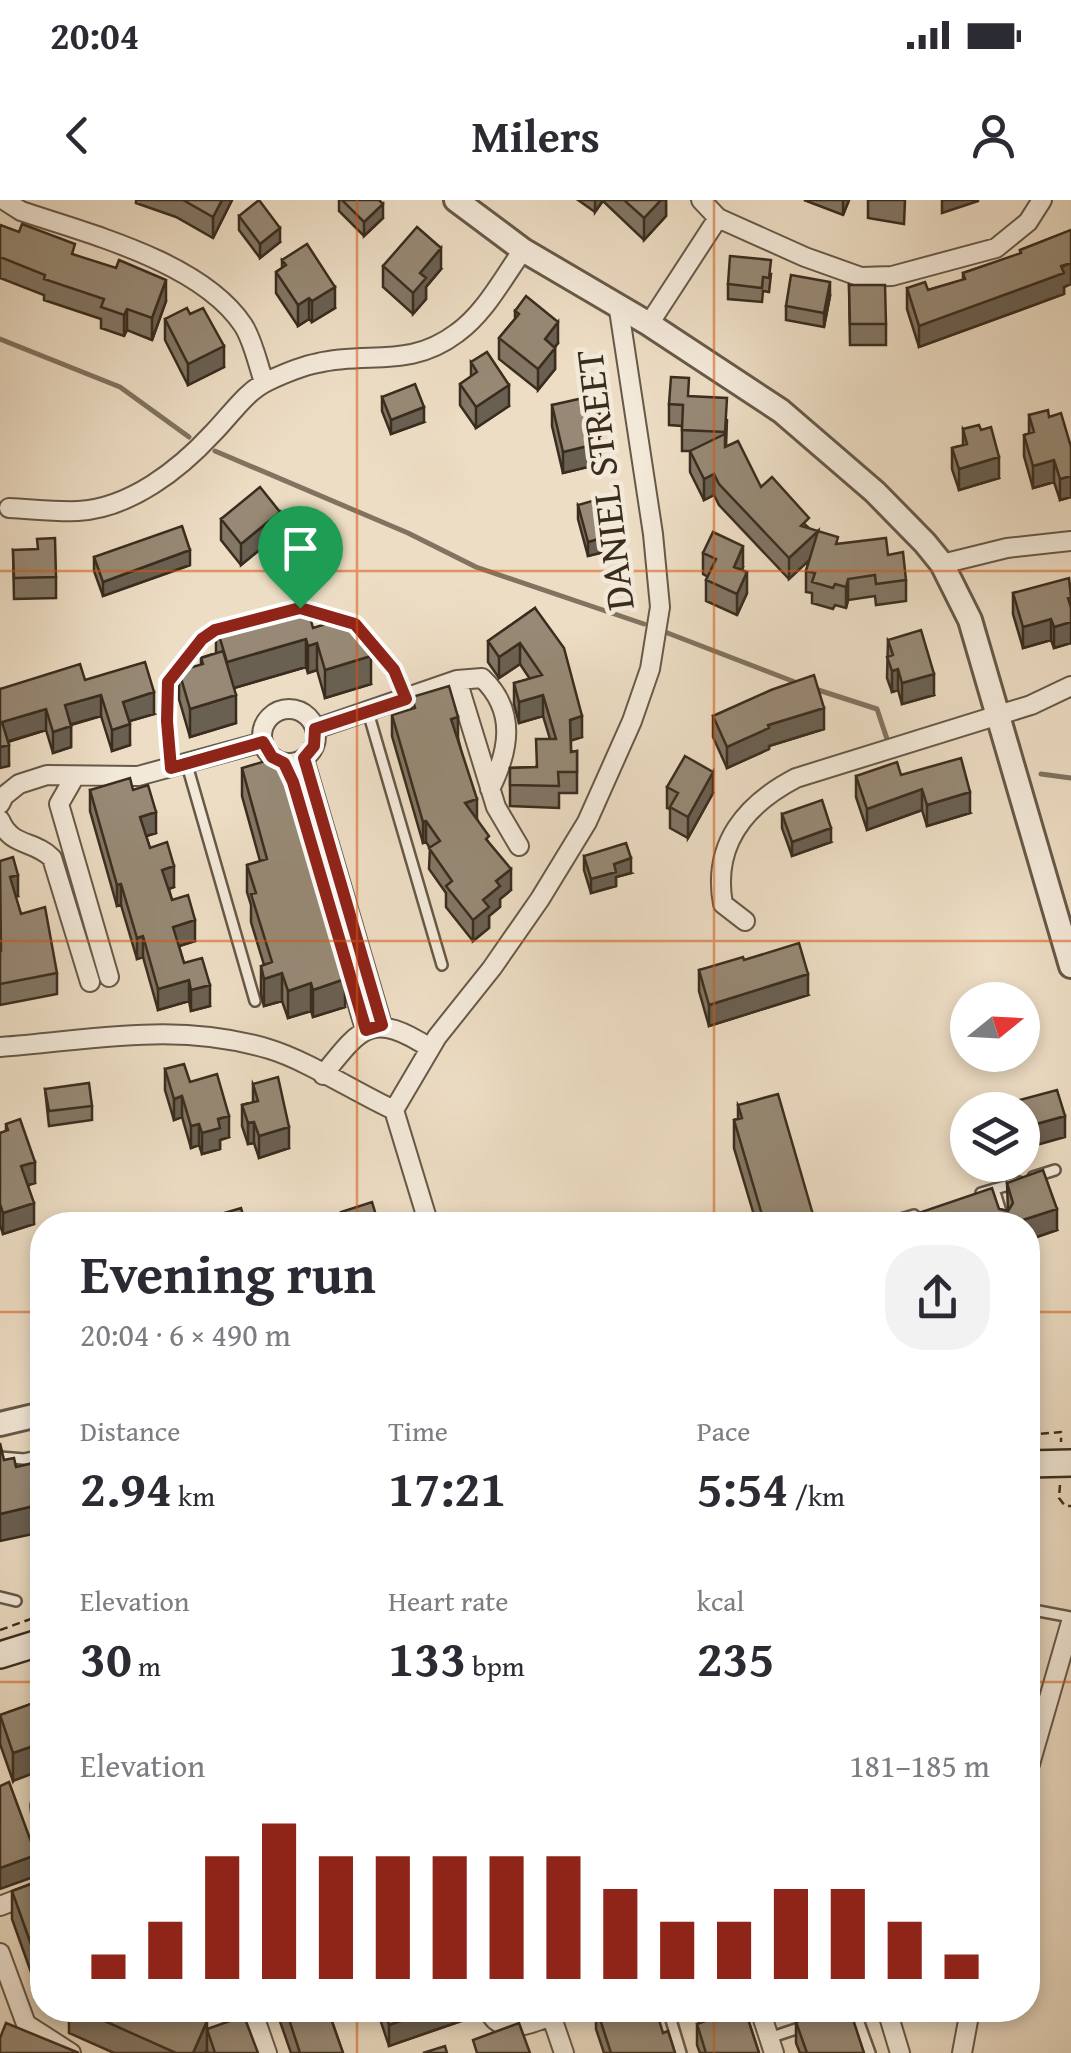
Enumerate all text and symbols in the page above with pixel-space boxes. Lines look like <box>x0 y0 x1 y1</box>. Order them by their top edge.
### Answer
text: 20:04 <box>50 7 140 63</box>
text: Milers <box>471 103 600 168</box>
icon: back <box>50 108 105 163</box>
icon: person <box>966 108 1021 163</box>
street label: DANIEL STREET <box>558 346 649 614</box>
pin <box>258 506 343 609</box>
icon: arrive <box>273 521 328 576</box>
north arrow <box>950 982 1040 1072</box>
map controls <box>950 982 1040 1182</box>
button: layers <box>950 1092 1040 1182</box>
text: Evening run <box>80 1233 376 1313</box>
button: share <box>885 1245 990 1350</box>
text: 20:04 · 6 × 490 m <box>80 1311 291 1358</box>
text: Distance <box>80 1410 180 1451</box>
text: Time <box>388 1410 448 1451</box>
text: Pace <box>697 1410 751 1451</box>
text: 2.94 <box>80 1451 172 1524</box>
text: 17:21 <box>388 1451 506 1524</box>
text: 5:54 <box>697 1451 789 1524</box>
text: km <box>172 1475 215 1516</box>
text: /km <box>789 1475 845 1516</box>
text: Elevation <box>80 1580 190 1621</box>
text: Heart rate <box>388 1580 508 1621</box>
text: kcal <box>697 1580 744 1621</box>
text: 30 <box>80 1621 132 1694</box>
text: 133 <box>388 1621 466 1694</box>
text: 235 <box>697 1621 774 1694</box>
text: m <box>132 1645 161 1686</box>
text: bpm <box>466 1645 525 1686</box>
text: Elevation <box>80 1742 205 1789</box>
text: 181–185 m <box>849 1742 990 1789</box>

